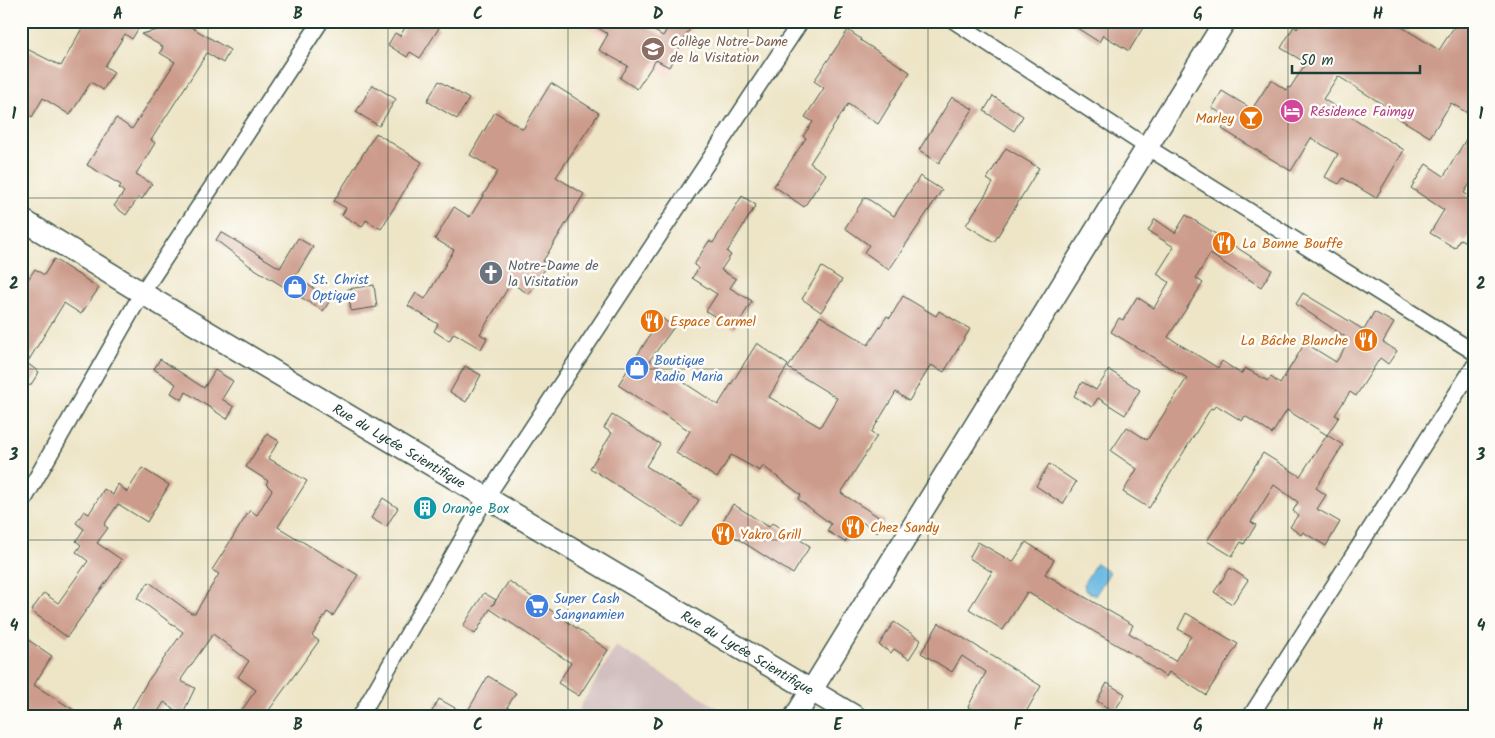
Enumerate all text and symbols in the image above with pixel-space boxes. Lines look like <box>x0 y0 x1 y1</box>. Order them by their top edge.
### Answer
text: A <box>113 2 123 27</box>
text: B <box>293 2 303 27</box>
text: C <box>473 2 483 27</box>
text: D <box>653 2 664 27</box>
text: E <box>834 2 844 27</box>
text: F <box>1014 2 1024 27</box>
text: G <box>1193 2 1203 27</box>
text: H <box>1373 2 1383 27</box>
place label: Collège Notre-Dame de la Visitation <box>670 31 789 69</box>
school or university icon: Collège Notre-Dame de la Visitation <box>640 36 666 62</box>
scale bar <box>1292 42 1420 74</box>
text: 50 m <box>1300 49 1334 73</box>
hotel icon: Résidence Faimgy <box>1279 98 1305 124</box>
place label: Résidence Faimgy <box>1310 101 1415 123</box>
text: 1 <box>12 102 17 127</box>
text: 1 <box>1479 102 1484 127</box>
bar icon: Marley <box>1238 105 1264 131</box>
place label: Marley <box>1195 108 1234 130</box>
restaurant icon: La Bonne Bouffe <box>1211 230 1237 256</box>
place label: La Bonne Bouffe <box>1242 233 1343 255</box>
place label: Notre-Dame de la Visitation <box>508 255 599 293</box>
church icon: Notre-Dame de la Visitation <box>478 260 504 286</box>
place label: St. Christ Optique <box>312 269 370 307</box>
text: 2 <box>9 272 19 297</box>
text: 2 <box>1476 272 1486 297</box>
shop icon: St. Christ Optique <box>282 274 308 300</box>
restaurant icon: Espace Carmel <box>639 308 665 334</box>
place label: Espace Carmel <box>670 311 757 333</box>
restaurant icon: La Bâche Blanche <box>1353 327 1379 353</box>
place label: La Bâche Blanche <box>1241 330 1349 352</box>
place label: Boutique Radio Maria <box>654 350 723 388</box>
shop icon: Boutique Radio Maria <box>624 355 650 381</box>
street label: Rue du Lycée Scientifique <box>328 398 470 495</box>
text: 3 <box>9 443 19 468</box>
text: 3 <box>1476 443 1486 468</box>
building icon: Orange Box <box>412 495 438 521</box>
place label: Orange Box <box>442 498 510 520</box>
restaurant icon: Chez Sandy <box>840 514 866 540</box>
place label: Chez Sandy <box>870 517 939 539</box>
restaurant icon: Yakro Grill <box>710 521 736 547</box>
place label: Yakro Grill <box>740 524 802 546</box>
place label: Super Cash Sangnamien <box>554 588 624 626</box>
supermarket icon: Super Cash Sangnamien <box>524 593 550 619</box>
street label: Rue du Lycée Scientifique <box>676 605 818 702</box>
text: 4 <box>10 614 19 639</box>
text: 4 <box>1477 614 1486 639</box>
text: A <box>113 713 123 738</box>
text: B <box>293 713 303 738</box>
text: C <box>473 713 483 738</box>
text: D <box>653 713 664 738</box>
text: E <box>834 713 844 738</box>
text: F <box>1014 713 1024 738</box>
text: G <box>1193 713 1203 738</box>
text: H <box>1373 713 1383 738</box>

